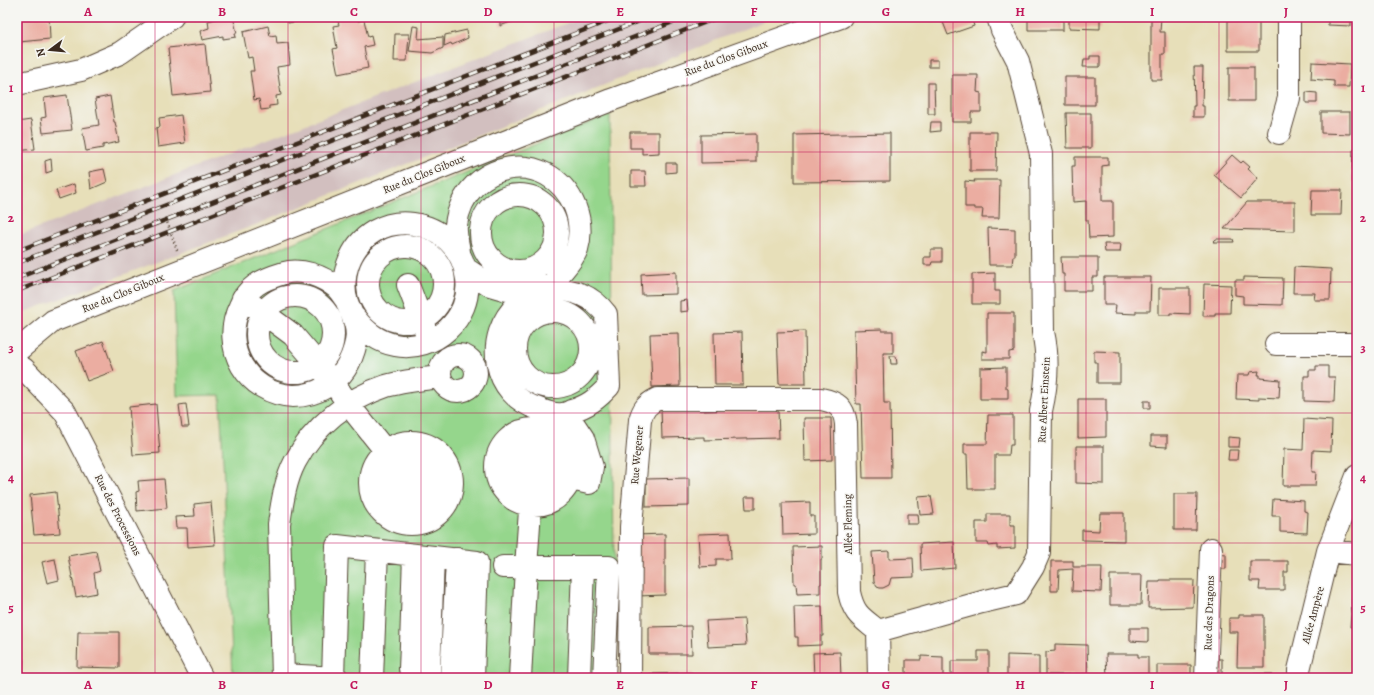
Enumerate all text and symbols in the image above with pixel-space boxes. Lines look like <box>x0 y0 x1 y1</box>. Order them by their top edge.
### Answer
text: A <box>83 3 93 20</box>
text: B <box>218 3 226 20</box>
text: C <box>350 3 358 20</box>
text: D <box>483 3 493 20</box>
text: E <box>616 3 624 20</box>
text: F <box>751 3 758 20</box>
text: G <box>882 3 890 20</box>
text: H <box>1015 3 1025 20</box>
text: I <box>1150 3 1155 20</box>
text: J <box>1284 3 1288 20</box>
north arrow <box>30 30 70 70</box>
street label: Rue du Clos Giboux <box>682 36 770 80</box>
text: N <box>33 47 49 59</box>
text: 1 <box>9 79 14 96</box>
text: 1 <box>1361 79 1366 96</box>
street label: Rue du Clos Giboux <box>381 150 468 197</box>
text: 2 <box>8 209 15 226</box>
text: 2 <box>1360 209 1367 226</box>
street label: Rue du Clos Giboux <box>80 269 167 316</box>
text: 3 <box>8 339 14 356</box>
text: 3 <box>1360 339 1366 356</box>
street label: Rue Albert Einstein <box>1034 357 1054 443</box>
street label: Rue Wegener <box>627 425 647 485</box>
text: 4 <box>8 469 14 486</box>
text: 4 <box>1360 469 1366 486</box>
street label: Rue des Processions <box>91 472 145 558</box>
street label: Allée Fleming <box>840 493 856 555</box>
street label: Rue des Dragons <box>1200 575 1218 651</box>
street label: Allée Ampère <box>1298 585 1328 646</box>
text: 5 <box>8 599 14 616</box>
text: 5 <box>1360 599 1366 616</box>
text: A <box>83 676 93 693</box>
text: B <box>218 676 226 693</box>
text: C <box>350 676 358 693</box>
text: D <box>483 676 493 693</box>
text: E <box>616 676 624 693</box>
text: F <box>751 676 758 693</box>
text: G <box>882 676 890 693</box>
text: H <box>1015 676 1025 693</box>
text: I <box>1150 676 1155 693</box>
text: J <box>1284 676 1288 693</box>

